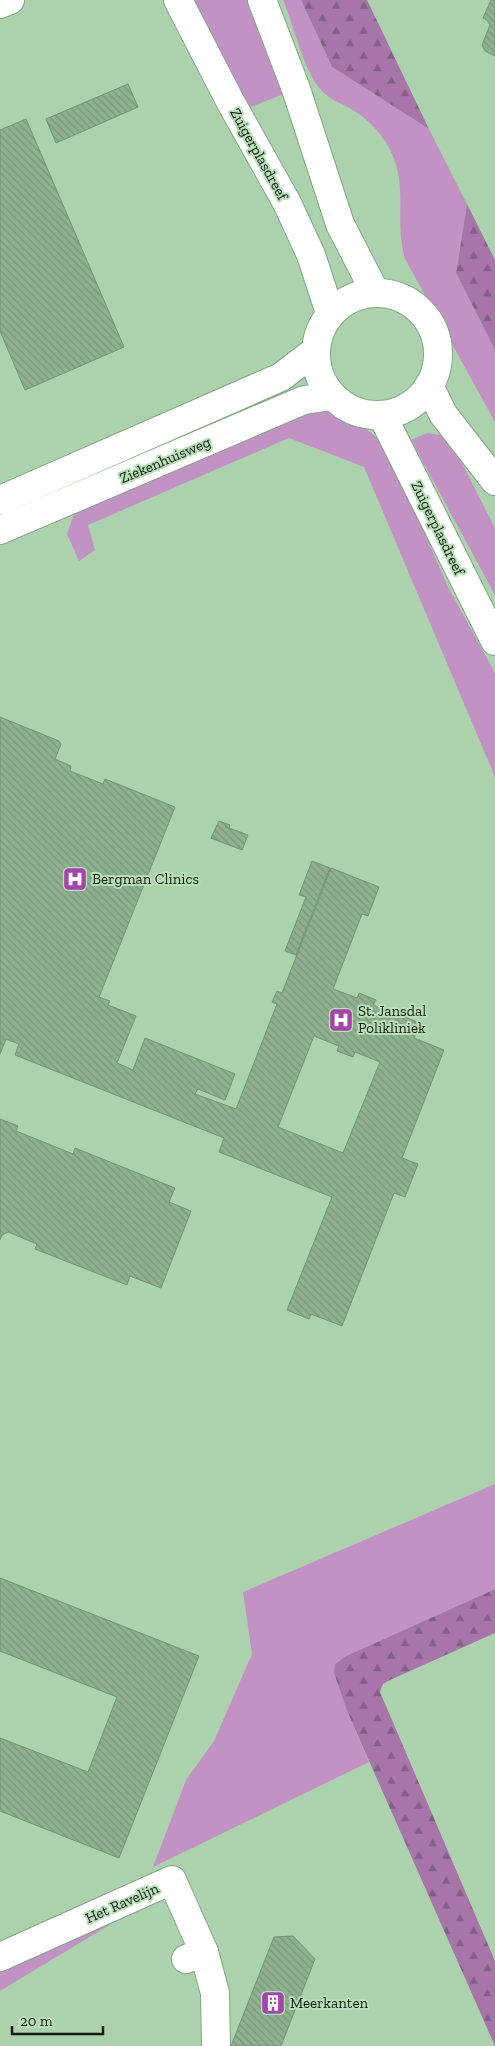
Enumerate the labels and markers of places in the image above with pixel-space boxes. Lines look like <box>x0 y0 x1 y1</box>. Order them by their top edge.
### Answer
hospital icon: Bergman Clinics <box>62 866 88 892</box>
place label: Bergman Clinics <box>92 870 199 888</box>
place label: St. Jansdal Polikliniek <box>358 1002 426 1037</box>
hospital icon: St. Jansdal Polikliniek <box>328 1007 354 1033</box>
building icon: Meerkanten <box>260 1990 286 2016</box>
place label: Meerkanten <box>290 1994 368 2012</box>

